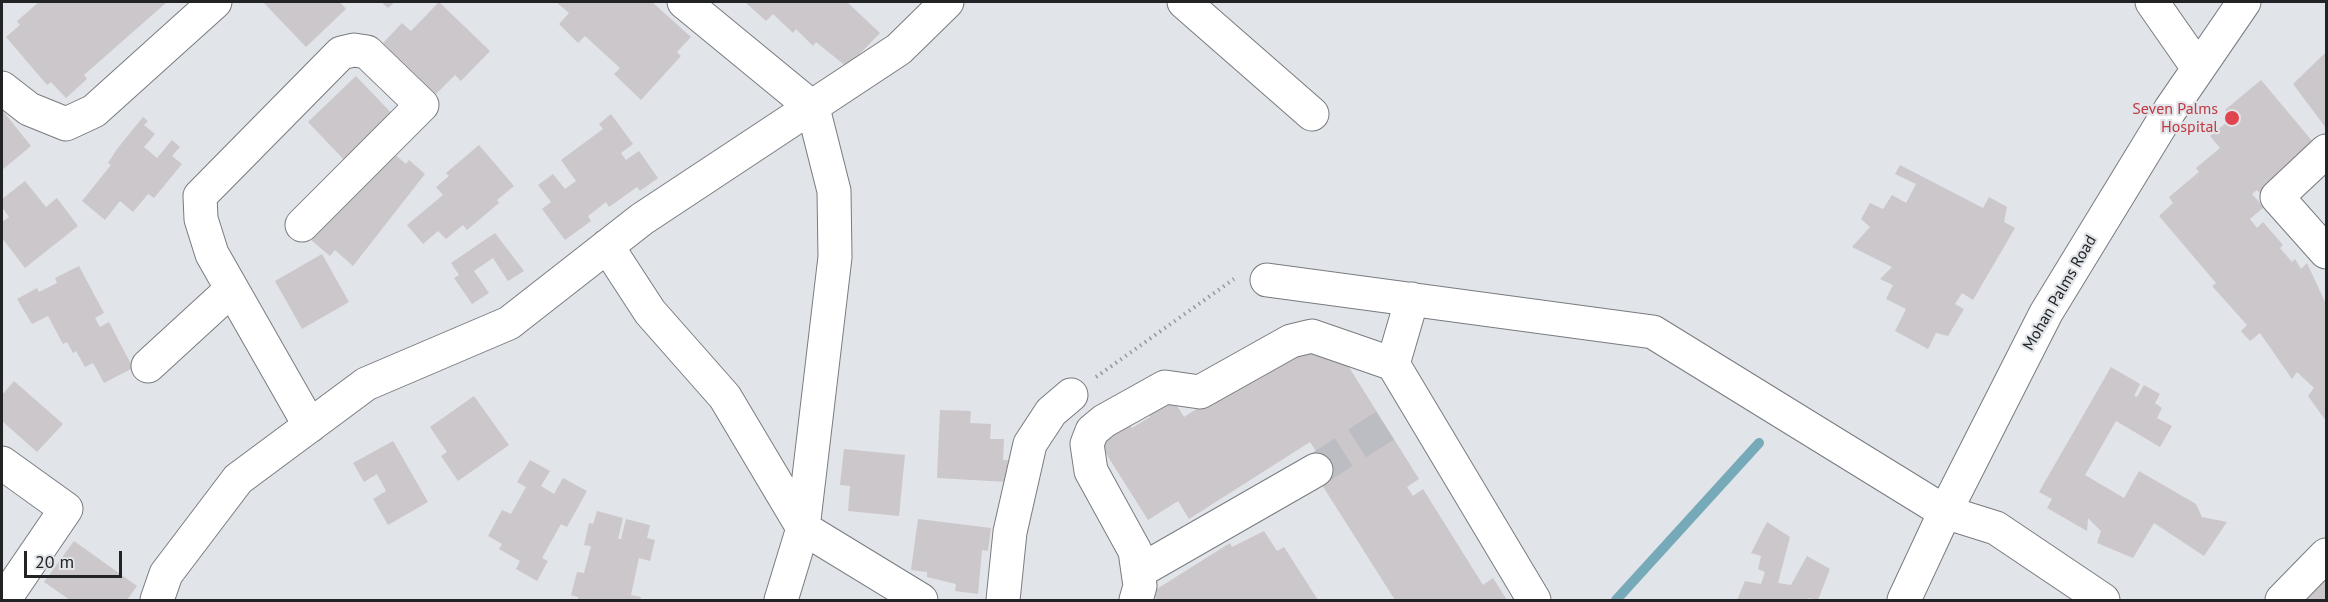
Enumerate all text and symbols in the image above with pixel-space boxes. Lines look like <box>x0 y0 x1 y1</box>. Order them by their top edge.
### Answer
place label: Seven Palms Hospital <box>2132 99 2218 137</box>
marker: Seven Palms Hospital <box>2223 109 2241 127</box>
street label: Mohan Palms Road <box>2019 232 2101 354</box>
scale bar <box>27 539 124 577</box>
text: 20 m <box>35 550 74 573</box>

